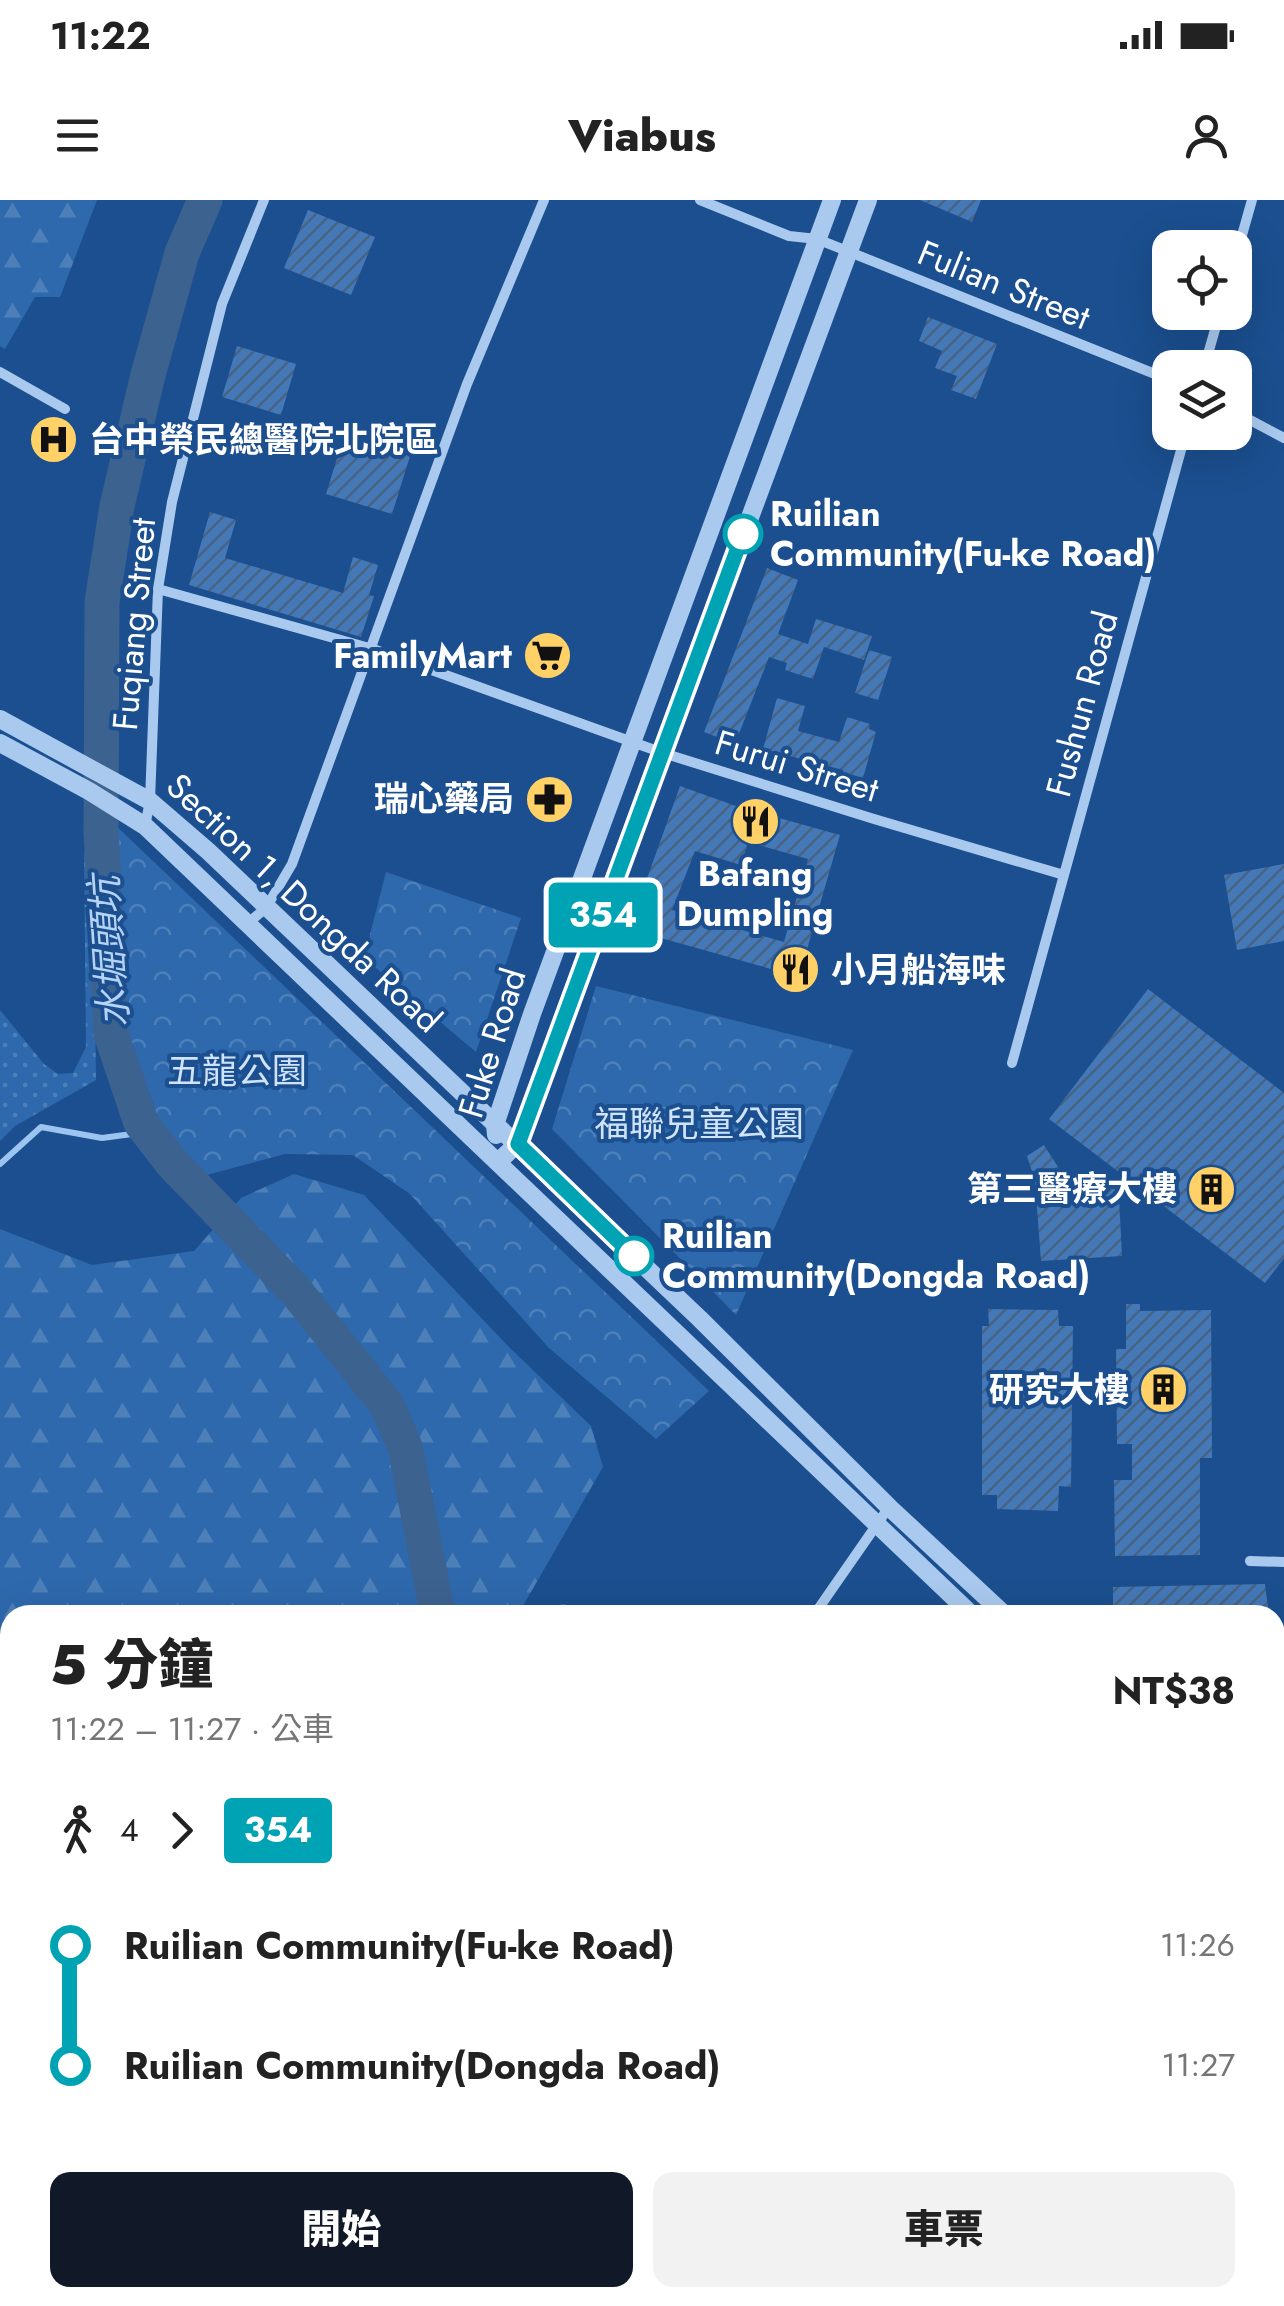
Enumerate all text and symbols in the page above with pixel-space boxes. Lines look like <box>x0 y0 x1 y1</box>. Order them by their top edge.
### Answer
text: 11:22 <box>50 8 151 63</box>
text: Viabus <box>568 103 716 168</box>
icon: menu <box>50 108 105 163</box>
icon: person <box>1179 108 1234 163</box>
street label: Fulian Street <box>910 228 1098 342</box>
map controls <box>1152 230 1252 450</box>
button: locate <box>1152 230 1252 330</box>
button: layers <box>1152 350 1252 450</box>
hospital icon: 台中榮民總醫院北院區 <box>28 414 80 466</box>
place label: 台中榮民總醫院北院區 <box>89 415 439 465</box>
place label: Ruilian Community(Fu-ke Road) <box>770 489 1156 579</box>
street label: Fuqiang Street <box>100 515 168 732</box>
marker: Ruilian Community(Fu-ke Road) <box>724 515 762 553</box>
street label: Fushun Road <box>1033 606 1131 802</box>
supermarket icon: FamilyMart <box>521 630 573 682</box>
place label: FamilyMart <box>333 631 512 681</box>
street label: Furui Street <box>709 717 886 815</box>
street label: Section 1, Dongda Road <box>155 762 453 1044</box>
pharmacy icon: 瑞心藥局 <box>523 773 575 825</box>
place label: 瑞心藥局 <box>374 774 514 824</box>
restaurant icon: Bafang Dumpling <box>729 796 781 848</box>
place label: Bafang Dumpling <box>677 849 833 939</box>
water label: 水堀頭坑 <box>76 869 142 1030</box>
line badge: 354 <box>546 882 660 948</box>
text: 354 <box>569 890 637 940</box>
restaurant icon: 小月船海味 <box>770 944 822 996</box>
place label: 小月船海味 <box>831 945 1006 995</box>
street label: Fuke Road <box>446 962 538 1124</box>
park label: 五龍公園 <box>167 1046 307 1096</box>
park label: 福聯兒童公園 <box>594 1099 804 1149</box>
building icon: 第三醫療大樓 <box>1186 1163 1238 1215</box>
place label: 第三醫療大樓 <box>967 1164 1177 1214</box>
place label: Ruilian Community(Dongda Road) <box>662 1211 1090 1301</box>
marker: Ruilian Community(Dongda Road) <box>615 1237 653 1275</box>
building icon: 研究大樓 <box>1138 1364 1190 1416</box>
place label: 研究大樓 <box>989 1365 1129 1415</box>
text: 5 分鐘 <box>50 1625 213 1705</box>
text: NT$38 <box>1112 1663 1235 1718</box>
text: 11:22 – 11:27 · 公車 <box>50 1706 334 1752</box>
icon: walk <box>50 1803 105 1858</box>
icon: forward <box>154 1803 209 1858</box>
text: 354 <box>244 1805 312 1855</box>
text: 4 <box>120 1807 139 1853</box>
text: Ruilian Community(Fu-ke Road) <box>124 1918 675 1973</box>
text: 11:26 <box>1160 1922 1235 1968</box>
text: Ruilian Community(Dongda Road) <box>124 2038 720 2093</box>
text: 11:27 <box>1162 2042 1235 2088</box>
button: 開始 <box>50 2172 633 2287</box>
button: 車票 <box>653 2172 1235 2287</box>

